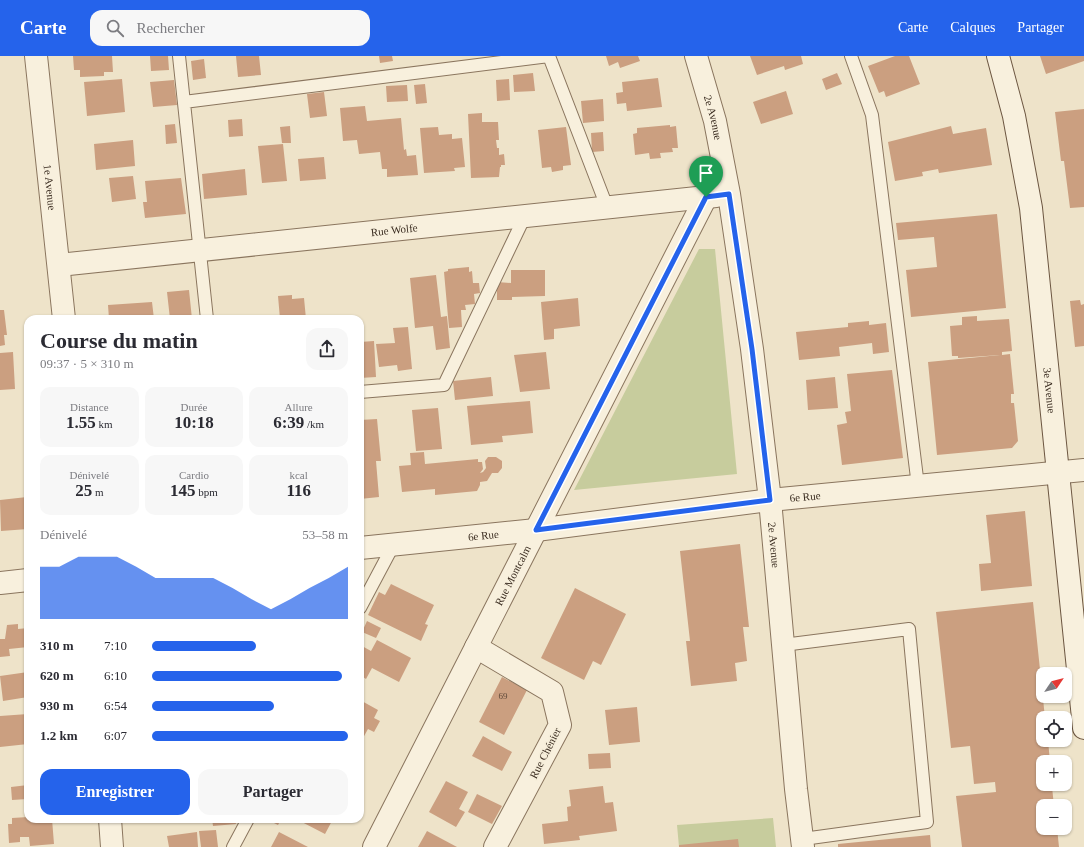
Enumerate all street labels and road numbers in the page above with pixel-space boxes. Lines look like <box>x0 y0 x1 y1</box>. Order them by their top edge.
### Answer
street label: 2e Avenue <box>702 94 725 141</box>
street label: 1e Avenue <box>42 164 58 211</box>
street label: Rue Wolfe <box>370 221 418 238</box>
street label: 3e Avenue <box>1041 367 1058 414</box>
street label: 6e Rue <box>789 489 821 504</box>
street label: 2e Avenue <box>766 522 782 569</box>
street label: 6e Rue <box>467 528 499 543</box>
street label: Rue Montcalm <box>492 543 533 607</box>
street label: Rue Chénier <box>527 725 563 780</box>

